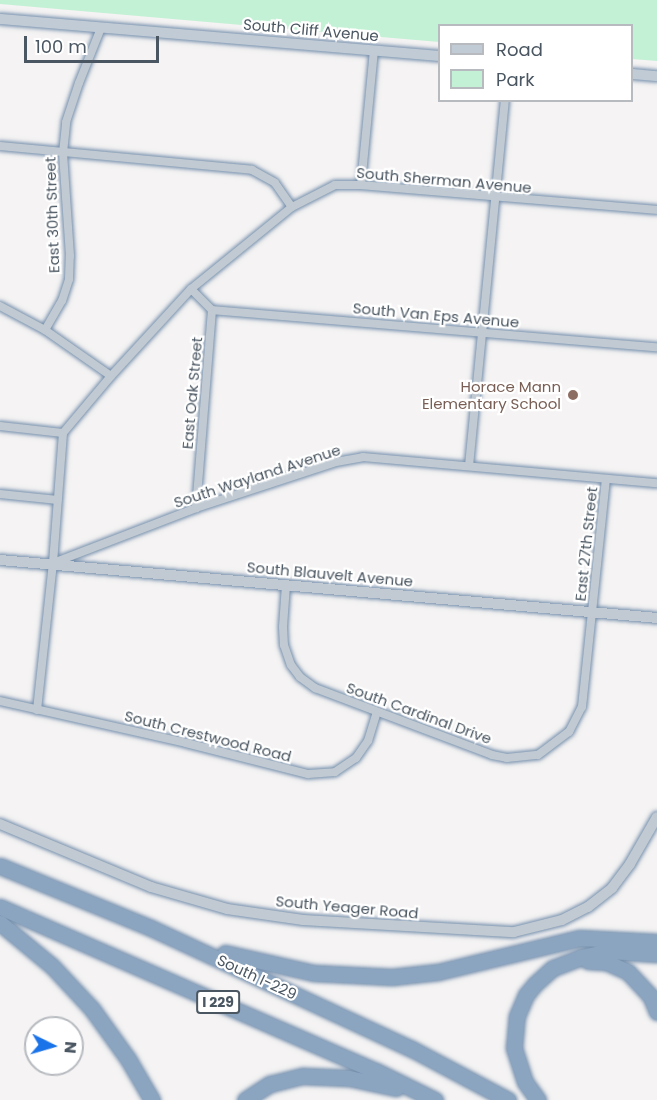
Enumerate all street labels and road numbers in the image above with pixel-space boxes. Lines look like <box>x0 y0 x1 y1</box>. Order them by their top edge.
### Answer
street label: South Cliff Avenue <box>242 15 380 45</box>
street label: East 30th Street <box>41 157 63 273</box>
street label: South Sherman Avenue <box>356 163 532 197</box>
street label: South Van Eps Avenue <box>352 299 520 331</box>
street label: East Oak Street <box>178 336 206 450</box>
street label: South Wayland Avenue <box>171 441 343 511</box>
street label: East 27th Street <box>571 486 601 602</box>
street label: South Blauvelt Avenue <box>246 558 414 590</box>
street label: South Cardinal Drive <box>344 678 494 748</box>
street label: South Crestwood Road <box>123 707 293 765</box>
street label: South Yeager Road <box>275 892 419 922</box>
street label: South I-229 <box>214 951 300 1003</box>
road number: I 229 <box>196 991 240 1013</box>

